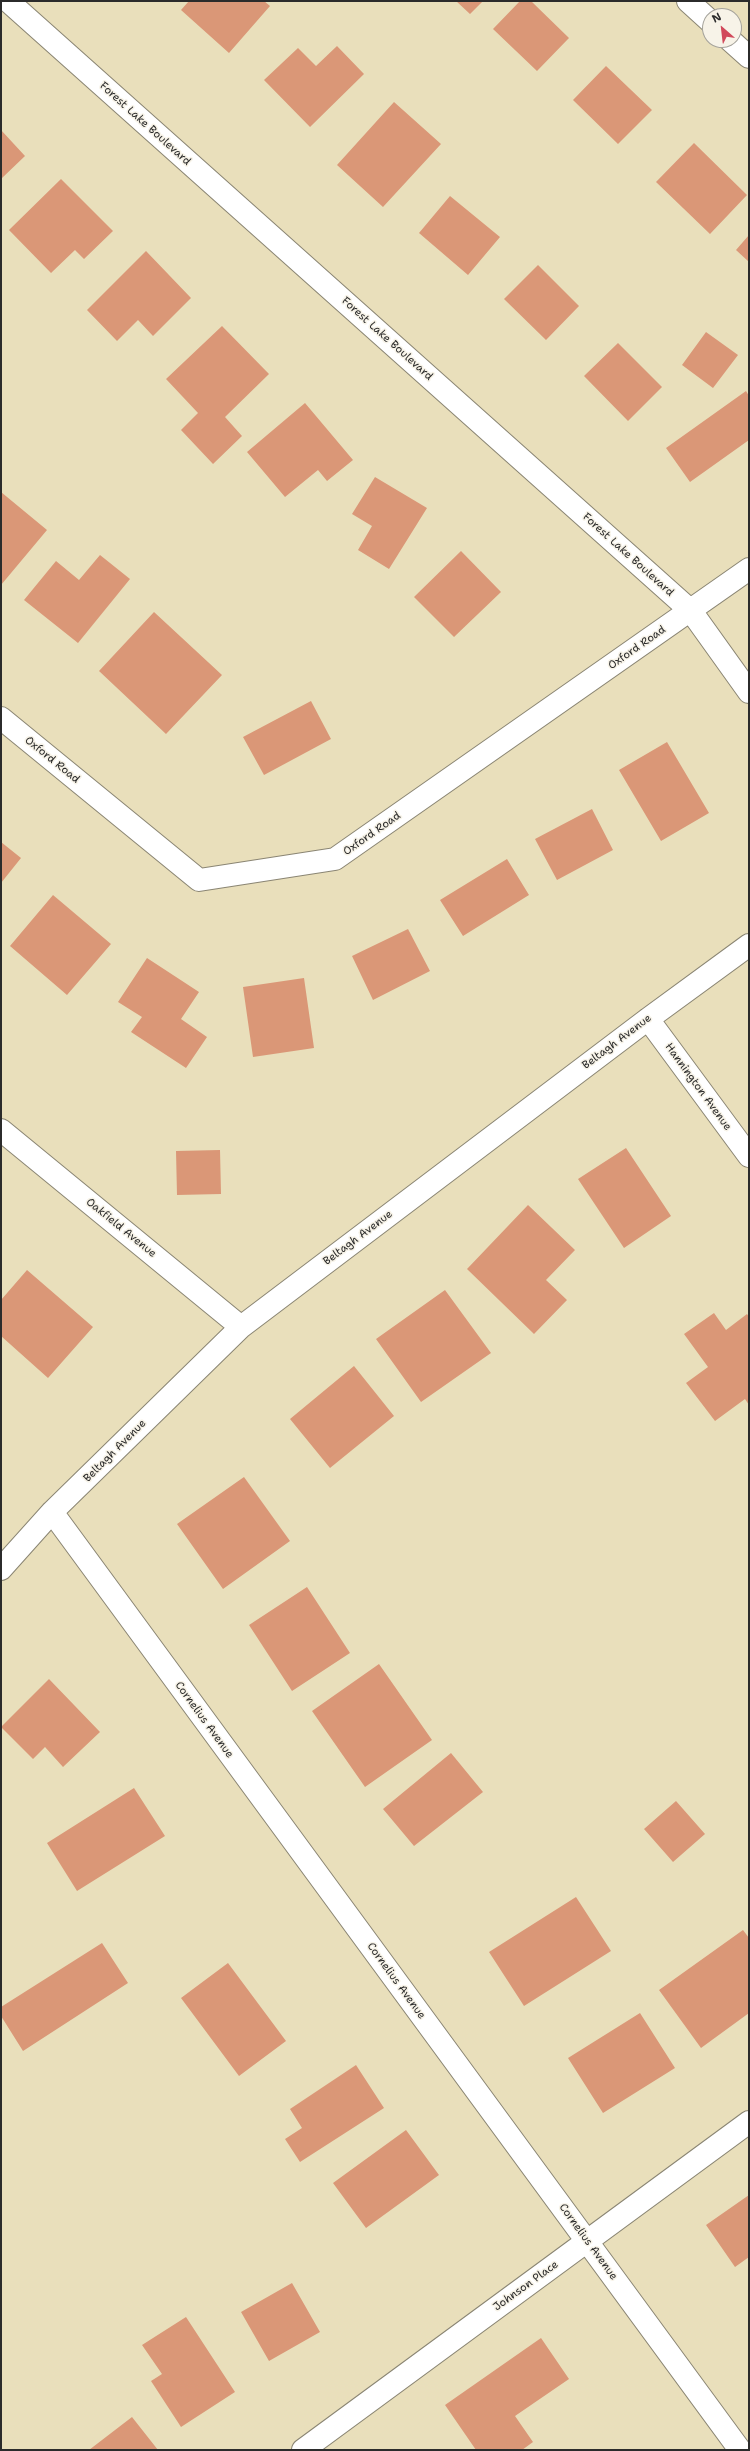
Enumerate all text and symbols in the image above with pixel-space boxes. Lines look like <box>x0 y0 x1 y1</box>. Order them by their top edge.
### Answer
north arrow <box>702 8 742 48</box>
text: N <box>709 9 724 27</box>
street label: Forest Lake Boulevard <box>97 80 193 168</box>
street label: Forest Lake Boulevard <box>339 295 435 383</box>
street label: Forest Lake Boulevard <box>580 511 676 599</box>
street label: Oxford Road <box>606 623 668 673</box>
street label: Oxford Road <box>22 734 82 786</box>
street label: Oxford Road <box>341 809 403 859</box>
street label: Beltagh Avenue <box>580 1012 654 1072</box>
street label: Hannington Avenue <box>662 1041 734 1133</box>
street label: Oakfield Avenue <box>83 1196 159 1260</box>
street label: Beltagh Avenue <box>321 1208 395 1268</box>
street label: Beltagh Avenue <box>81 1417 149 1485</box>
street label: Cornelius Avenue <box>172 1679 236 1761</box>
street label: Cornelius Avenue <box>364 1940 428 2022</box>
street label: Cornelius Avenue <box>556 2201 620 2283</box>
street label: Johnson Place <box>491 2258 561 2314</box>

